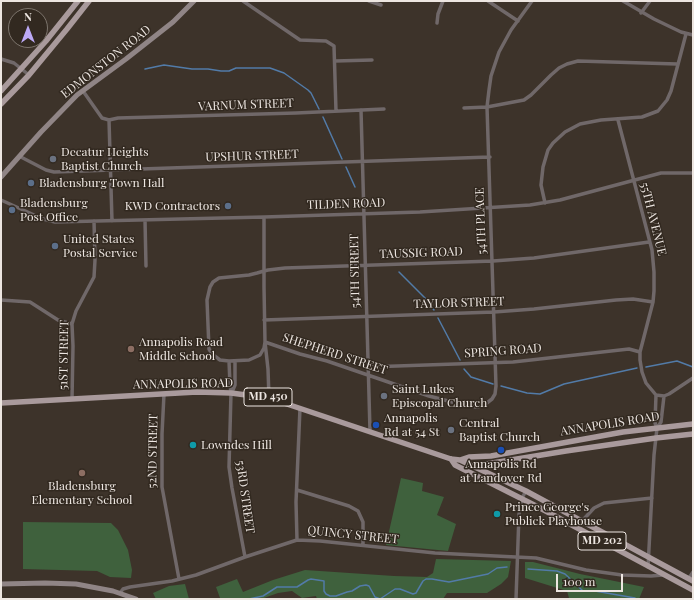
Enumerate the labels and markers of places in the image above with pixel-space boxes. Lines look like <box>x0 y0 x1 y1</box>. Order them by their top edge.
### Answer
place label: Decatur Heights Baptist Church <box>61 145 149 173</box>
marker: Decatur Heights Baptist Church <box>48 154 58 164</box>
place label: Bladensburg Town Hall <box>39 176 164 190</box>
marker: Bladensburg Town Hall <box>26 178 36 188</box>
place label: Bladensburg Post Office <box>20 196 88 224</box>
place label: KWD Contractors <box>125 199 220 213</box>
marker: KWD Contractors <box>223 201 233 211</box>
marker: Bladensburg Post Office <box>7 205 17 215</box>
place label: United States Postal Service <box>63 232 138 260</box>
marker: United States Postal Service <box>50 241 60 251</box>
place label: Annapolis Road Middle School <box>139 335 223 363</box>
marker: Annapolis Road Middle School <box>126 344 136 354</box>
place label: Saint Lukes Episcopal Church <box>392 382 487 410</box>
marker: Saint Lukes Episcopal Church <box>379 391 389 401</box>
place label: Annapolis Rd at 54 St <box>384 411 440 439</box>
place label: Central Baptist Church <box>459 416 540 444</box>
marker: Annapolis Rd at 54 St <box>371 420 381 430</box>
marker: Central Baptist Church <box>446 425 456 435</box>
place label: Lowndes Hill <box>201 438 272 452</box>
marker: Lowndes Hill <box>188 440 198 450</box>
marker: Annapolis Rd at Landover Rd <box>496 445 506 455</box>
place label: Annapolis Rd at Landover Rd <box>460 457 542 485</box>
marker: Bladensburg Elementary School <box>77 468 87 478</box>
place label: Bladensburg Elementary School <box>31 479 133 507</box>
place label: Prince George's Publick Playhouse <box>505 500 602 528</box>
marker: Prince George's Publick Playhouse <box>492 509 502 519</box>

